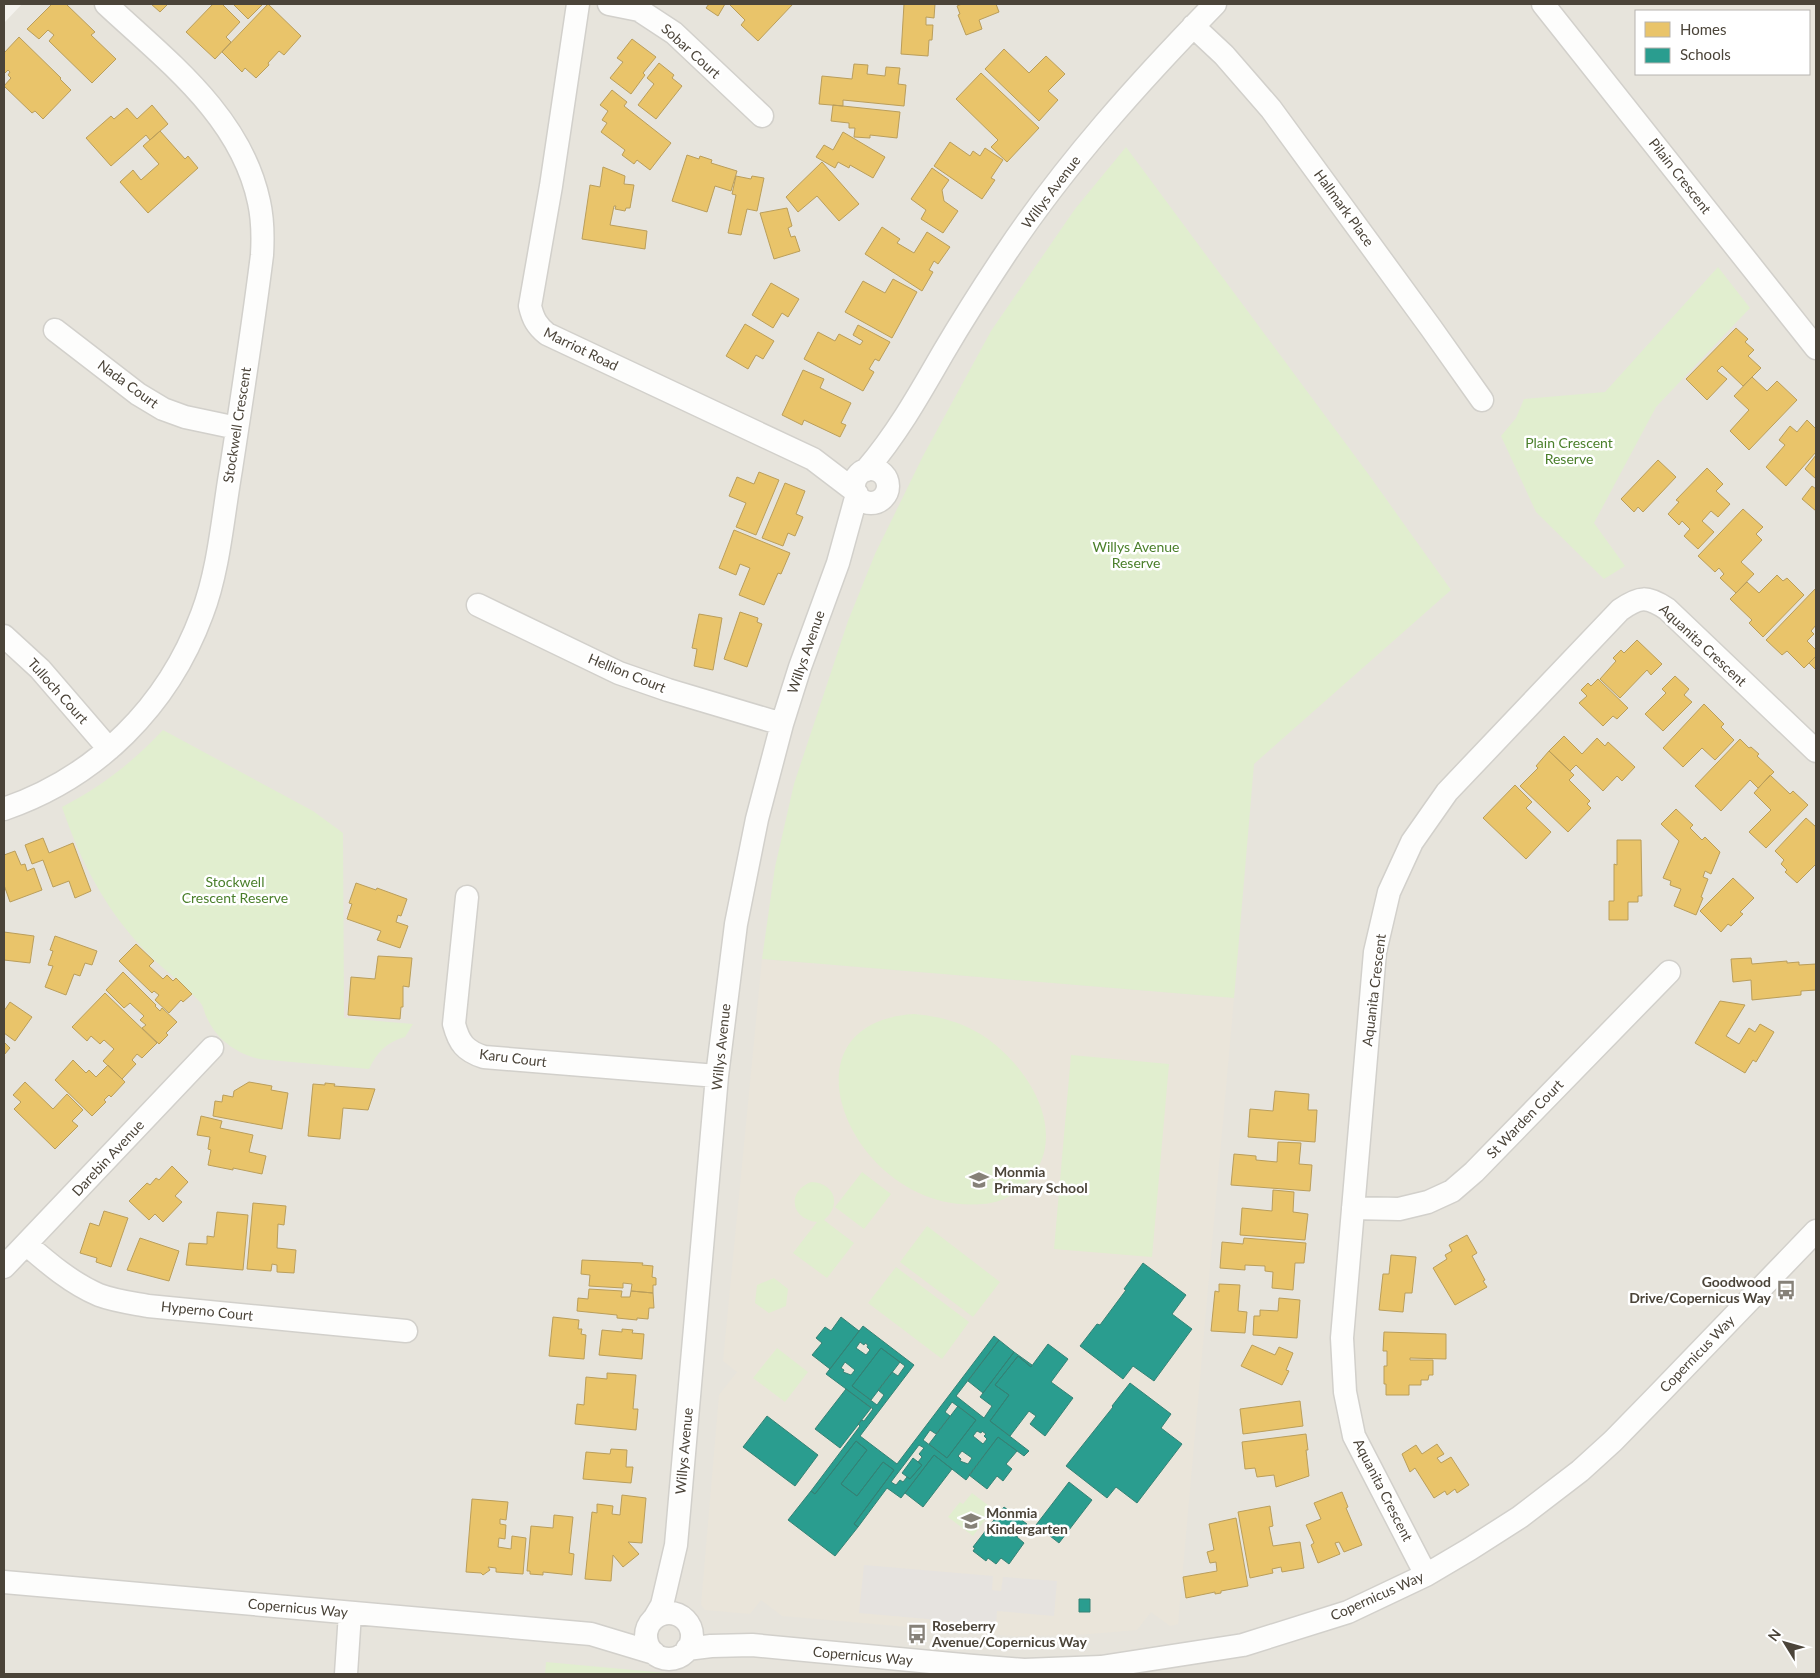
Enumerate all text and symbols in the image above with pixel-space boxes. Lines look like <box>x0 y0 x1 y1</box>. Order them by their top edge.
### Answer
legend <box>1635 10 1810 75</box>
street label: Sobar Court <box>658 20 724 82</box>
text: Homes <box>1680 20 1726 38</box>
text: Schools <box>1680 45 1731 63</box>
street label: Pilain Crescent <box>1646 135 1715 217</box>
street label: Willys Avenue <box>1018 152 1084 232</box>
street label: Hallmark Place <box>1311 166 1378 249</box>
street label: Marriot Road <box>541 323 621 374</box>
street label: Nada Court <box>95 356 162 411</box>
street label: Stockwell Crescent <box>219 366 254 484</box>
park label: Plain Crescent Reserve <box>1525 434 1613 467</box>
park label: Willys Avenue Reserve <box>1092 538 1180 571</box>
street label: Aquanita Crescent <box>1656 600 1750 689</box>
street label: Willys Avenue <box>783 608 828 696</box>
street label: Hellion Court <box>586 649 669 696</box>
street label: Tulloch Court <box>25 654 92 727</box>
park label: Stockwell Crescent Reserve <box>182 873 288 906</box>
street label: Aquanita Crescent <box>1358 933 1389 1047</box>
street label: Willys Avenue <box>708 1003 734 1091</box>
street label: Karu Court <box>478 1045 548 1070</box>
street label: St Warden Court <box>1483 1076 1566 1162</box>
street label: Darebin Avenue <box>68 1116 147 1199</box>
place label: Monmia Primary School <box>994 1163 1088 1196</box>
school or university icon: Monmia Primary School <box>968 1169 990 1191</box>
place label: Goodwood Drive/Copernicus Way <box>1629 1273 1772 1306</box>
bus stop icon: Goodwood Drive/Copernicus Way <box>1775 1279 1797 1301</box>
street label: Hyperno Court <box>160 1297 254 1324</box>
street label: Copernicus Way <box>1656 1311 1738 1396</box>
street label: Willys Avenue <box>671 1407 696 1495</box>
street label: Aquanita Crescent <box>1350 1436 1417 1544</box>
place label: Monmia Kindergarten <box>986 1504 1068 1537</box>
school or university icon: Monmia Kindergarten <box>960 1510 982 1532</box>
street label: Copernicus Way <box>1328 1567 1427 1624</box>
street label: Copernicus Way <box>247 1595 350 1620</box>
place label: Roseberry Avenue/Copernicus Way <box>931 1617 1088 1650</box>
north arrow <box>1760 1618 1810 1668</box>
bus stop icon: Roseberry Avenue/Copernicus Way <box>906 1623 928 1645</box>
text: N <box>1764 1625 1784 1644</box>
street label: Copernicus Way <box>812 1643 915 1668</box>

